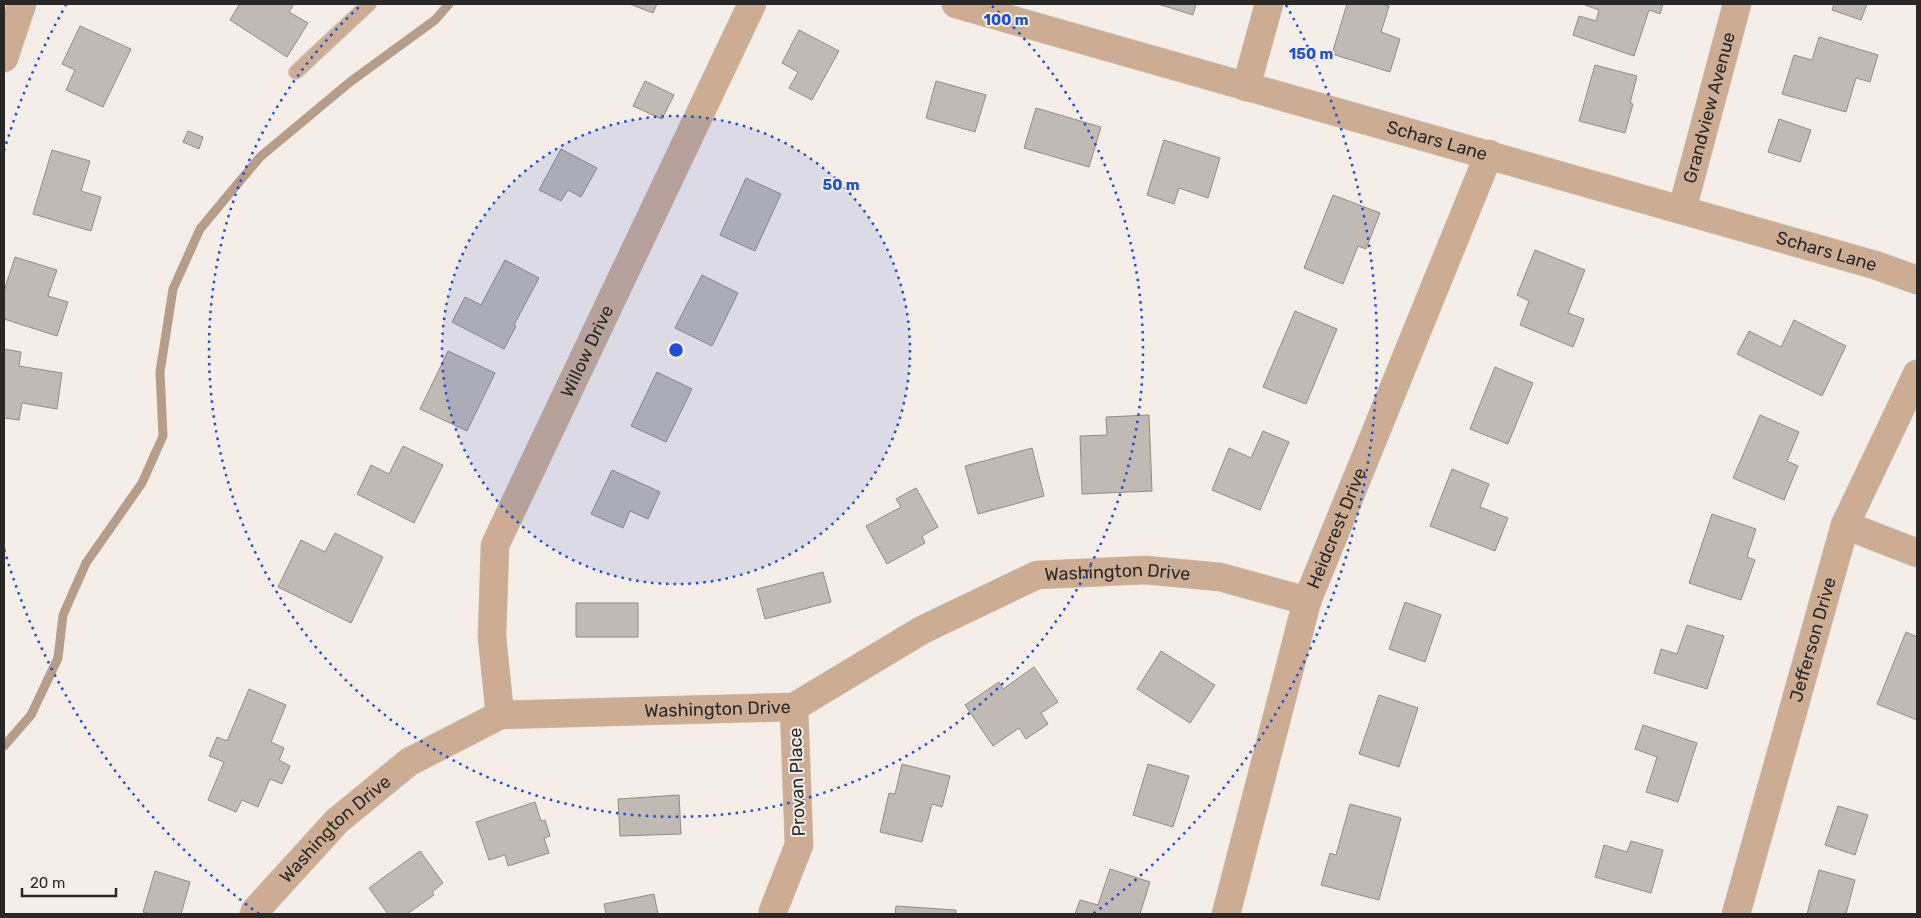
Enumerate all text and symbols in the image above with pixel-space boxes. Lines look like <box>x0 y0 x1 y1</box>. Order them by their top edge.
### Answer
text: 100 m <box>984 11 1028 29</box>
street label: Grandview Avenue <box>1679 29 1740 186</box>
text: 150 m <box>1289 45 1333 63</box>
street label: Schars Lane <box>1384 116 1490 165</box>
text: 50 m <box>823 176 859 194</box>
street label: Schars Lane <box>1774 227 1879 276</box>
street label: Willow Drive <box>556 302 618 401</box>
centre of rings <box>667 341 685 359</box>
street label: Heidcrest Drive <box>1302 464 1371 592</box>
street label: Washington Drive <box>1044 559 1191 586</box>
street label: Jefferson Drive <box>1785 575 1841 705</box>
street label: Washington Drive <box>644 696 791 722</box>
street label: Provan Place <box>784 727 810 837</box>
street label: Washington Drive <box>275 771 395 888</box>
scale bar <box>22 866 116 898</box>
text: 20 m <box>30 874 65 892</box>

